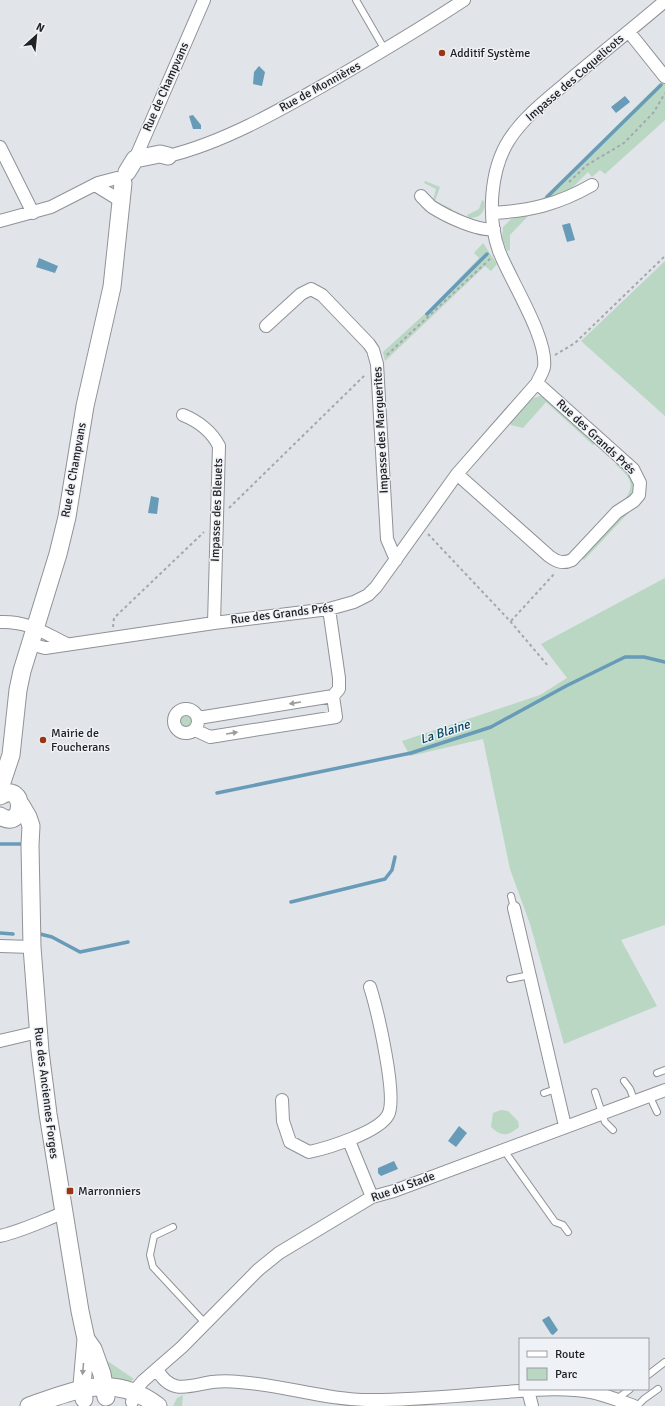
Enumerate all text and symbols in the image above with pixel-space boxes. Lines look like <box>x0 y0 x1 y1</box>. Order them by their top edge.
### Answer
north arrow <box>16 16 56 56</box>
text: N <box>34 20 47 35</box>
street label: Impasse des Coquelicots <box>523 31 627 125</box>
street label: Rue de Champvans <box>140 40 192 134</box>
place label: Additif Système <box>450 46 530 61</box>
marker: Additif Système <box>437 48 447 58</box>
street label: Rue de Monnières <box>277 58 363 116</box>
street label: Impasse des Marguerites <box>370 366 392 494</box>
street label: Rue des Grands Prés <box>553 396 639 478</box>
street label: Rue de Champvans <box>58 421 90 519</box>
street label: Impasse des Bleuets <box>208 458 226 562</box>
street label: Rue des Grands Prés <box>230 600 334 628</box>
one-way arrow <box>289 700 301 706</box>
water label: La Blaine <box>418 716 473 748</box>
place label: Mairie de Foucherans <box>51 726 110 755</box>
one-way arrow <box>226 730 238 736</box>
marker: Mairie de Foucherans <box>38 735 48 745</box>
street label: Rue des Anciennes Forges <box>30 1026 62 1160</box>
street label: Rue du Stade <box>369 1168 437 1206</box>
place label: Marronniers <box>78 1184 141 1199</box>
marker: Marronniers <box>65 1186 75 1196</box>
legend <box>519 1338 649 1390</box>
text: Route <box>555 1347 585 1362</box>
one-way arrow <box>80 1363 87 1375</box>
text: Parc <box>555 1367 578 1382</box>

